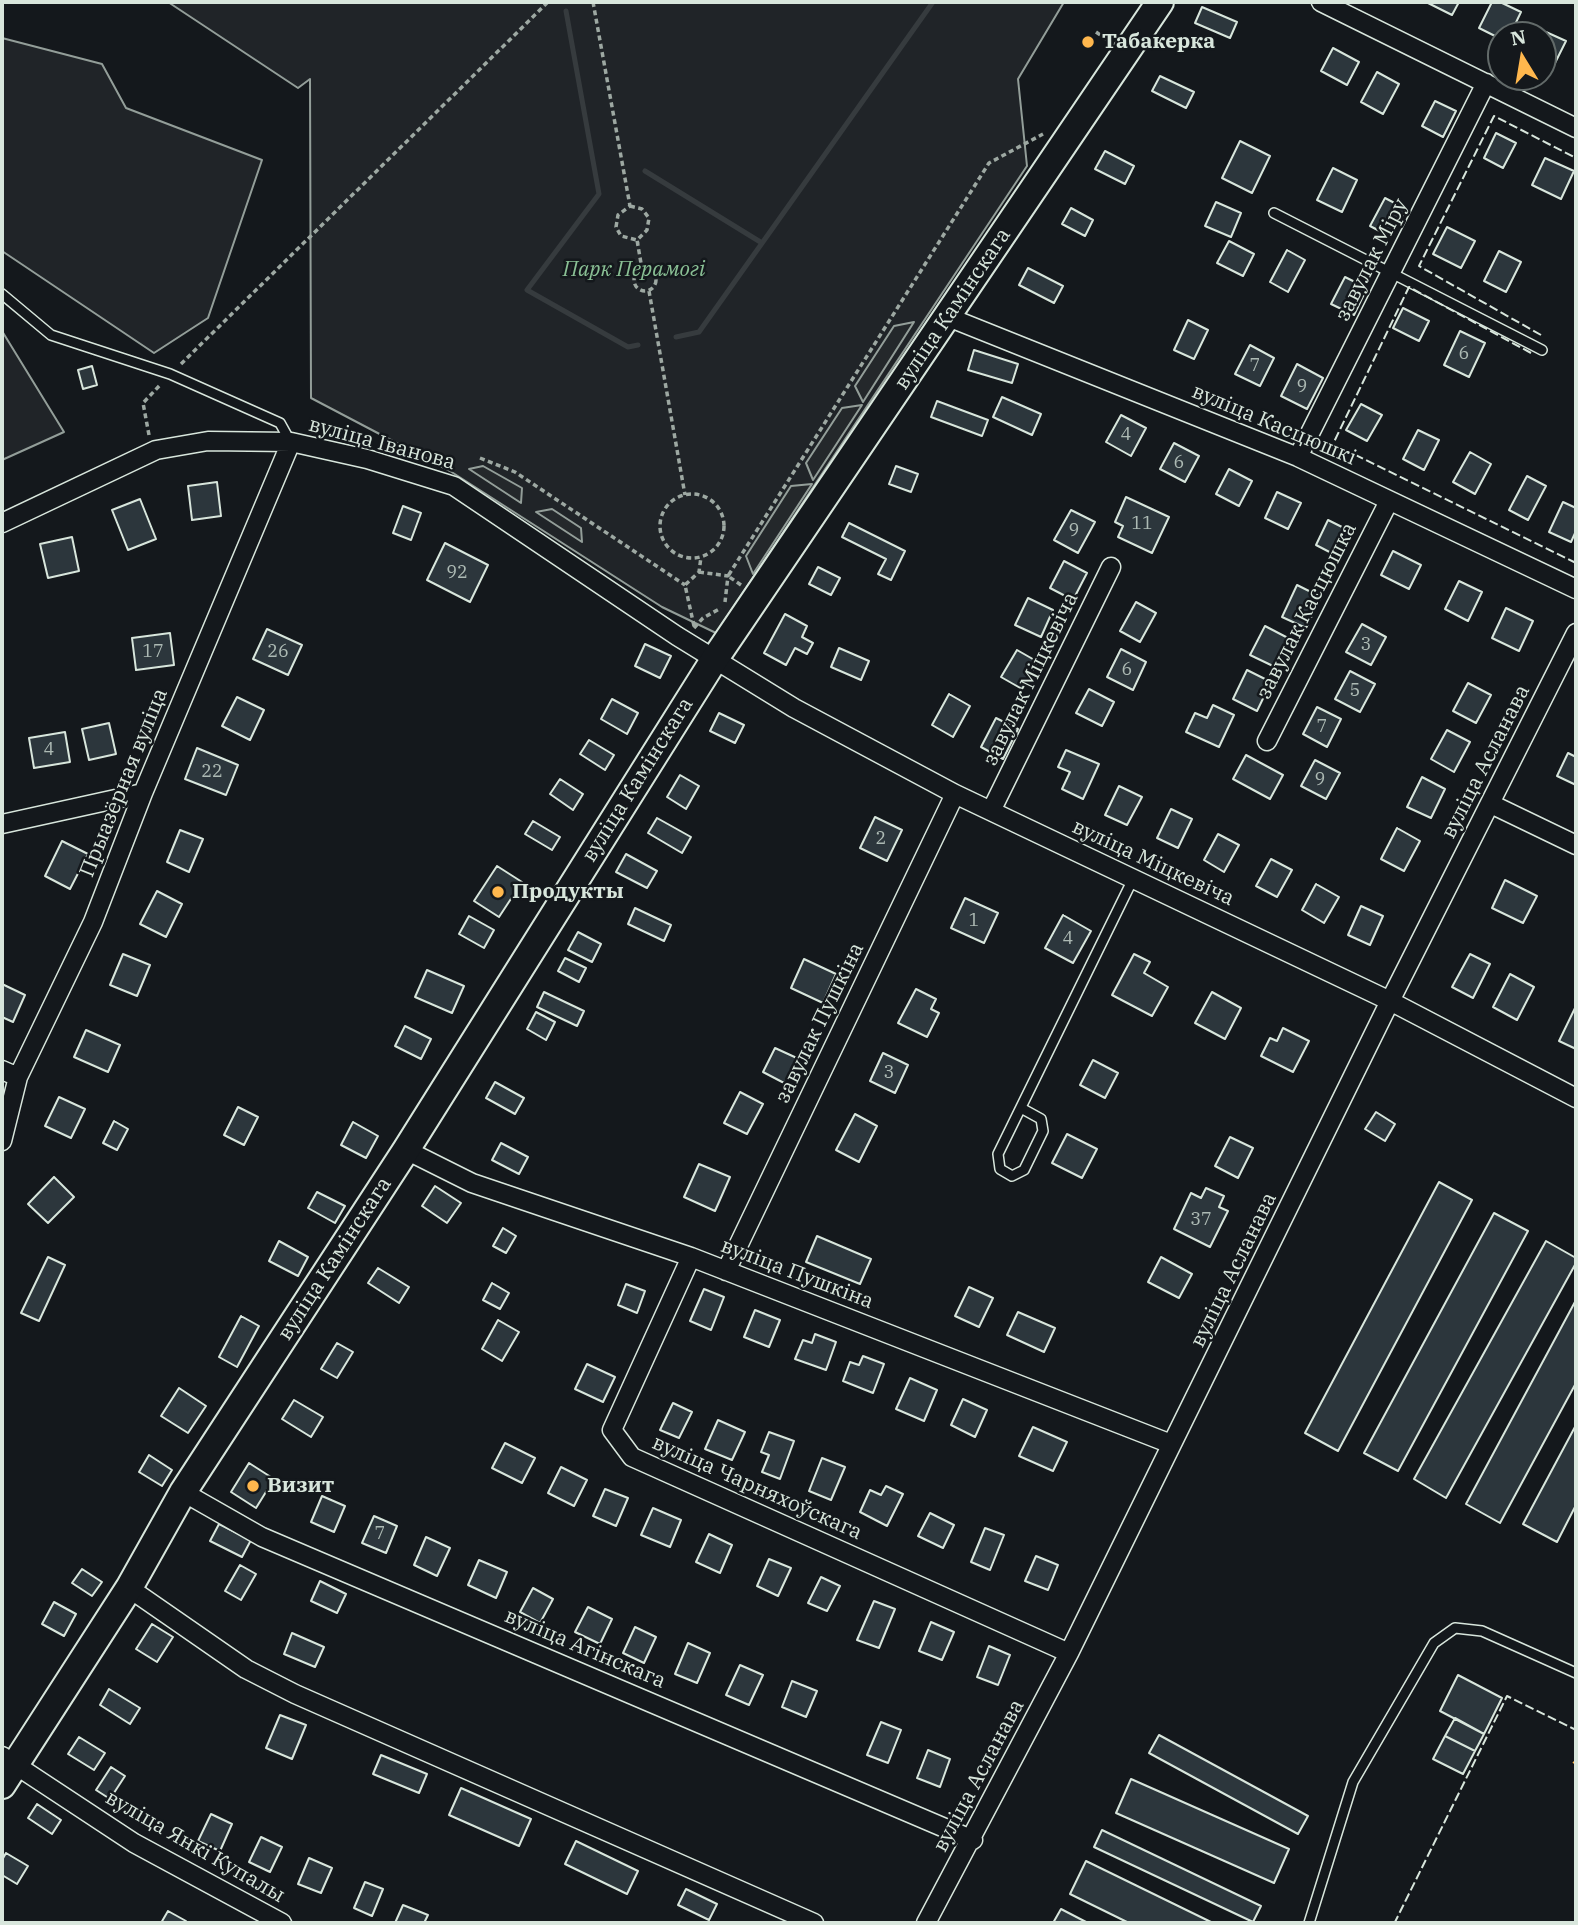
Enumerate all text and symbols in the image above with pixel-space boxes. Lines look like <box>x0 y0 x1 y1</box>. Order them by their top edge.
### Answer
north arrow <box>1487 21 1557 91</box>
text: N <box>1509 24 1528 51</box>
place label: Табакерка <box>1102 29 1215 55</box>
marker: Табакерка <box>1080 34 1096 50</box>
street label: завулак Міру <box>1330 195 1414 325</box>
street label: вуліца Камінскага <box>890 223 1016 395</box>
park label: Парк Перамогі <box>563 257 705 283</box>
house number: 6 <box>1459 343 1469 365</box>
house number: 7 <box>1250 355 1260 377</box>
house number: 9 <box>1297 376 1307 398</box>
street label: вуліца Касцюшкі <box>1188 379 1360 471</box>
street label: вуліца Іванова <box>306 412 458 476</box>
house number: 4 <box>1121 424 1131 446</box>
house number: 6 <box>1174 452 1184 474</box>
house number: 11 <box>1131 513 1153 535</box>
street label: завулак Касцюшка <box>1252 519 1362 703</box>
house number: 9 <box>1069 520 1079 542</box>
house number: 92 <box>446 562 468 584</box>
street label: завулак Міцкевіча <box>978 588 1084 770</box>
house number: 3 <box>1361 634 1371 656</box>
house number: 17 <box>142 641 164 663</box>
house number: 26 <box>267 641 289 663</box>
house number: 6 <box>1122 659 1132 681</box>
house number: 5 <box>1350 680 1360 702</box>
street label: вуліца Асланава <box>1436 681 1536 843</box>
street label: Прыазёрная вуліца <box>75 685 173 881</box>
street label: вуліца Камінскага <box>577 693 699 867</box>
house number: 7 <box>1317 716 1327 738</box>
house number: 4 <box>44 739 54 761</box>
house number: 22 <box>201 761 223 783</box>
house number: 9 <box>1315 769 1325 791</box>
street label: вуліца Міцкевіча <box>1068 814 1238 912</box>
house number: 2 <box>876 828 886 850</box>
place label: Продукты <box>512 879 624 905</box>
marker: Продукты <box>490 884 506 900</box>
house number: 1 <box>969 910 979 932</box>
house number: 4 <box>1063 928 1073 950</box>
street label: завулак Пушкіна <box>770 939 870 1107</box>
house number: 3 <box>884 1062 894 1084</box>
street label: вуліца Камінскага <box>273 1173 397 1345</box>
street label: вуліца Асланава <box>1186 1188 1282 1352</box>
house number: 37 <box>1190 1209 1212 1231</box>
street label: вуліца Пушкіна <box>717 1233 877 1315</box>
street label: вуліца Чарняхоўскага <box>648 1430 866 1546</box>
place label: Визит <box>267 1473 334 1499</box>
marker: Визит <box>245 1478 261 1494</box>
house number: 7 <box>375 1523 385 1545</box>
street label: вуліца Агінскага <box>501 1604 669 1694</box>
street label: вуліца Асланава <box>928 1695 1030 1857</box>
street label: вуліца Янкі Купалы <box>101 1785 289 1909</box>

